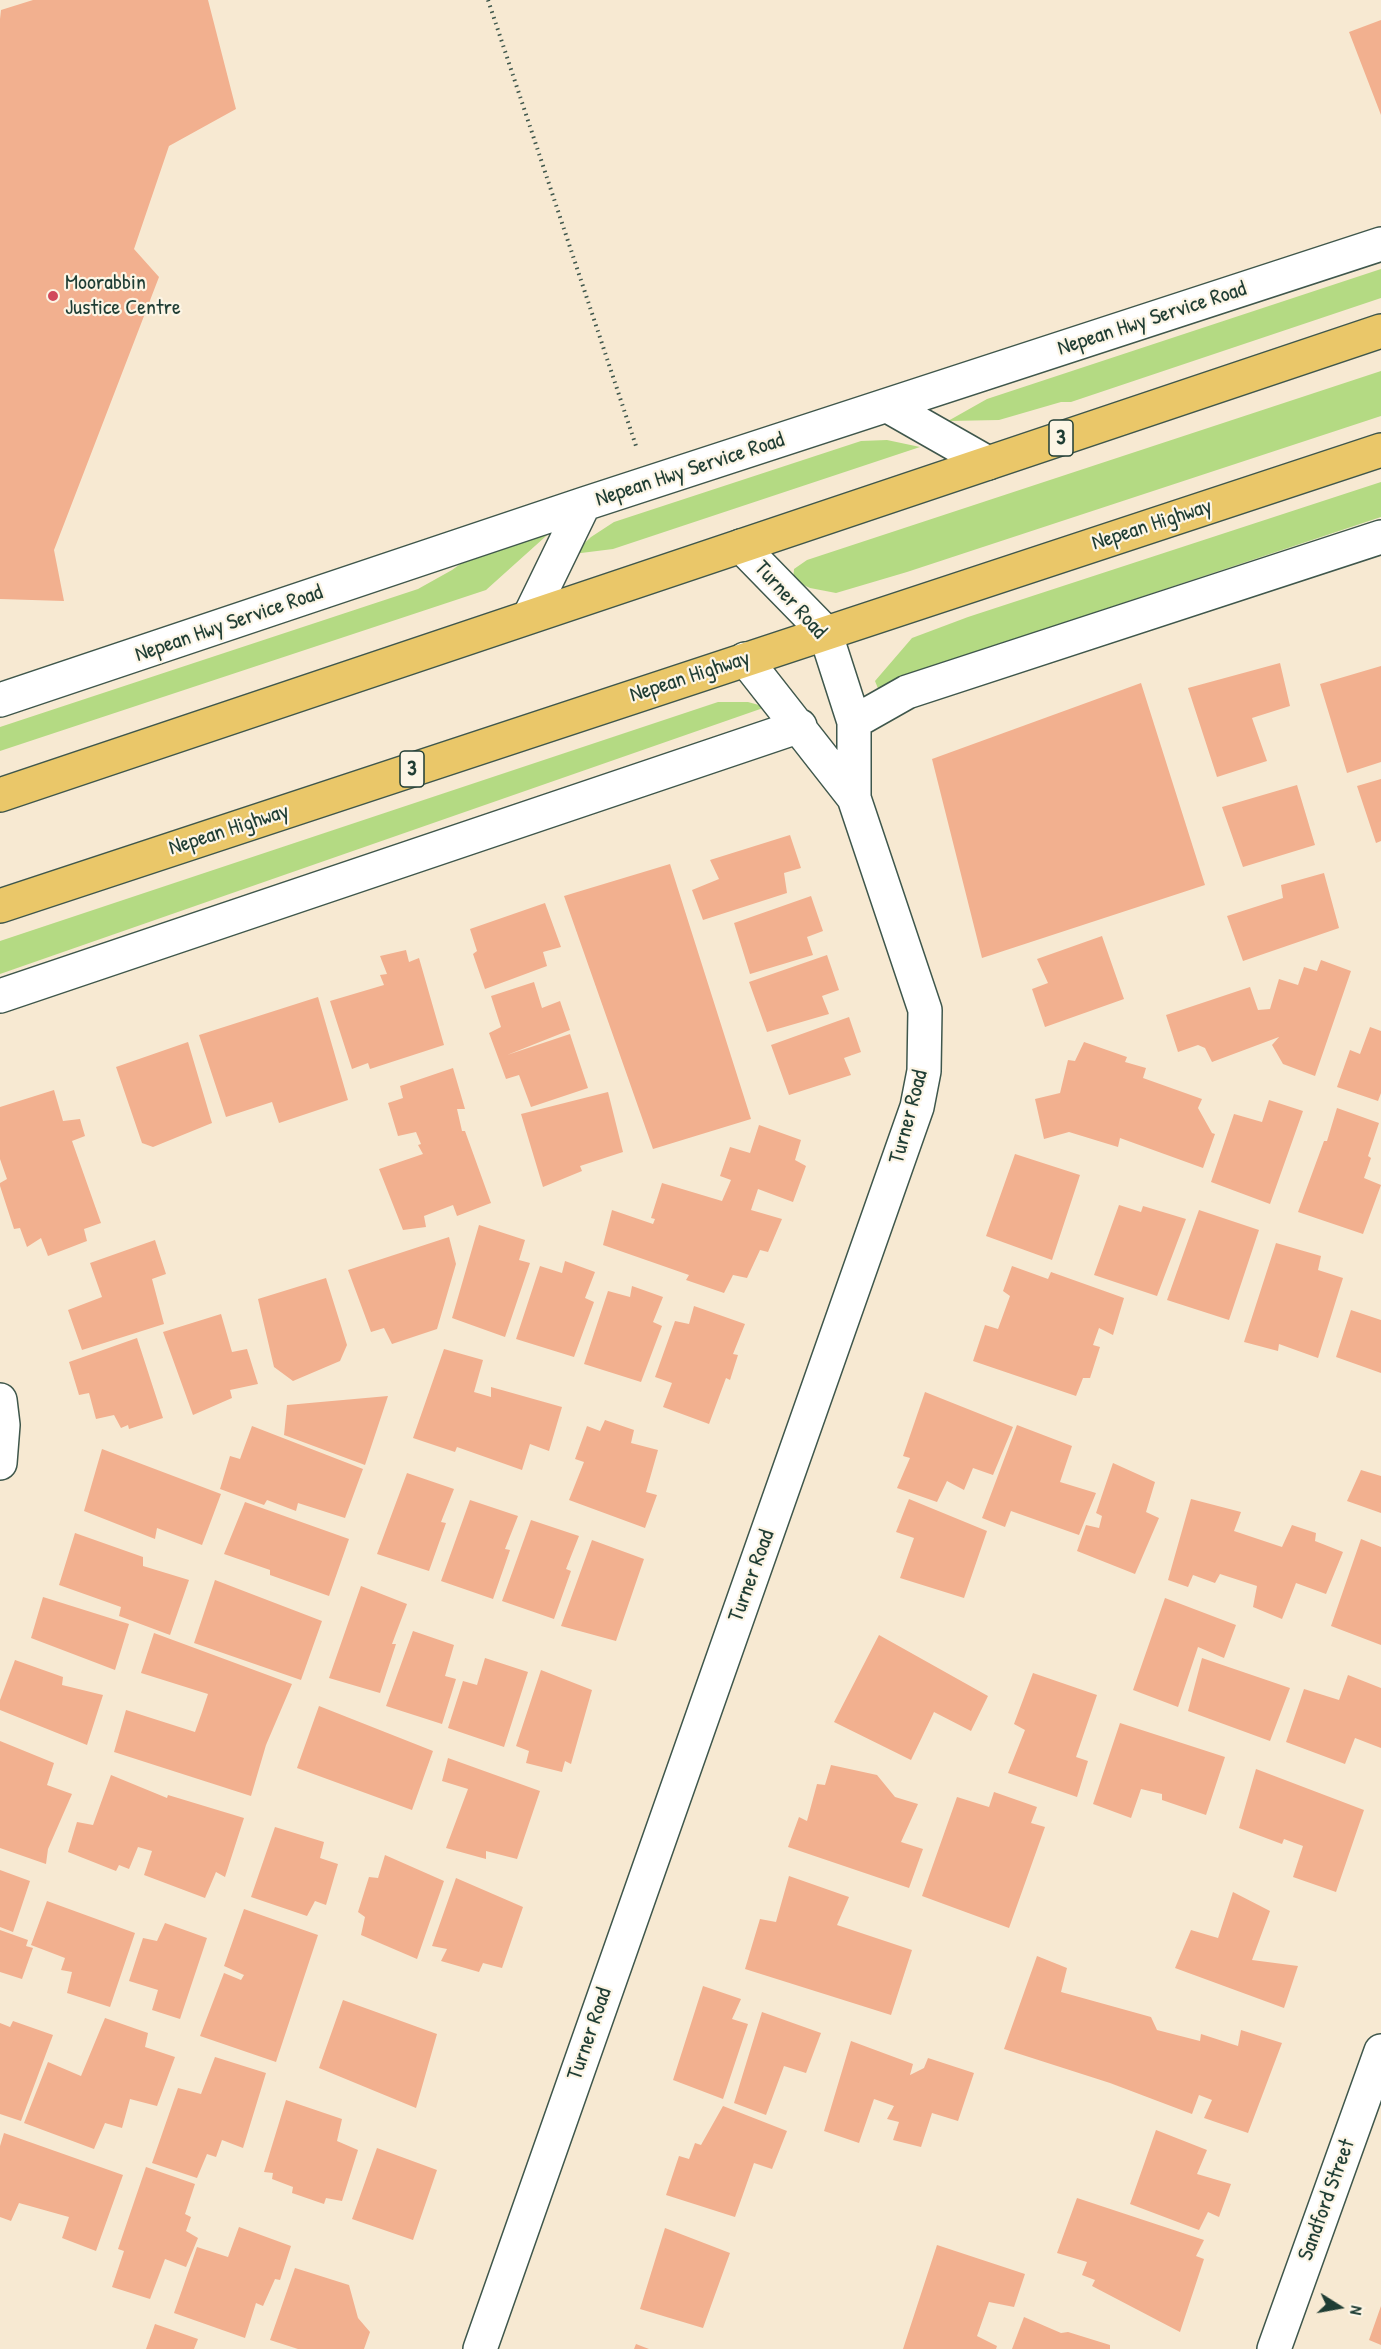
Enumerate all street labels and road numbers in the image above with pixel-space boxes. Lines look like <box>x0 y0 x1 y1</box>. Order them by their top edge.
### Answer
street label: Nepean Hwy Service Road <box>1054 276 1250 362</box>
road number: 3 <box>1049 420 1073 456</box>
street label: Nepean Hwy Service Road <box>592 427 788 513</box>
street label: Nepean Highway <box>1089 493 1215 557</box>
street label: Turner Road <box>748 556 832 644</box>
street label: Nepean Hwy Service Road <box>132 580 326 668</box>
street label: Nepean Highway <box>627 645 753 709</box>
road number: 3 <box>400 751 424 787</box>
street label: Nepean Highway <box>166 798 292 862</box>
street label: Turner Road <box>884 1067 934 1167</box>
street label: Turner Road <box>723 1526 781 1626</box>
street label: Turner Road <box>562 1984 618 2084</box>
street label: Sandford Street <box>1293 2136 1361 2264</box>

